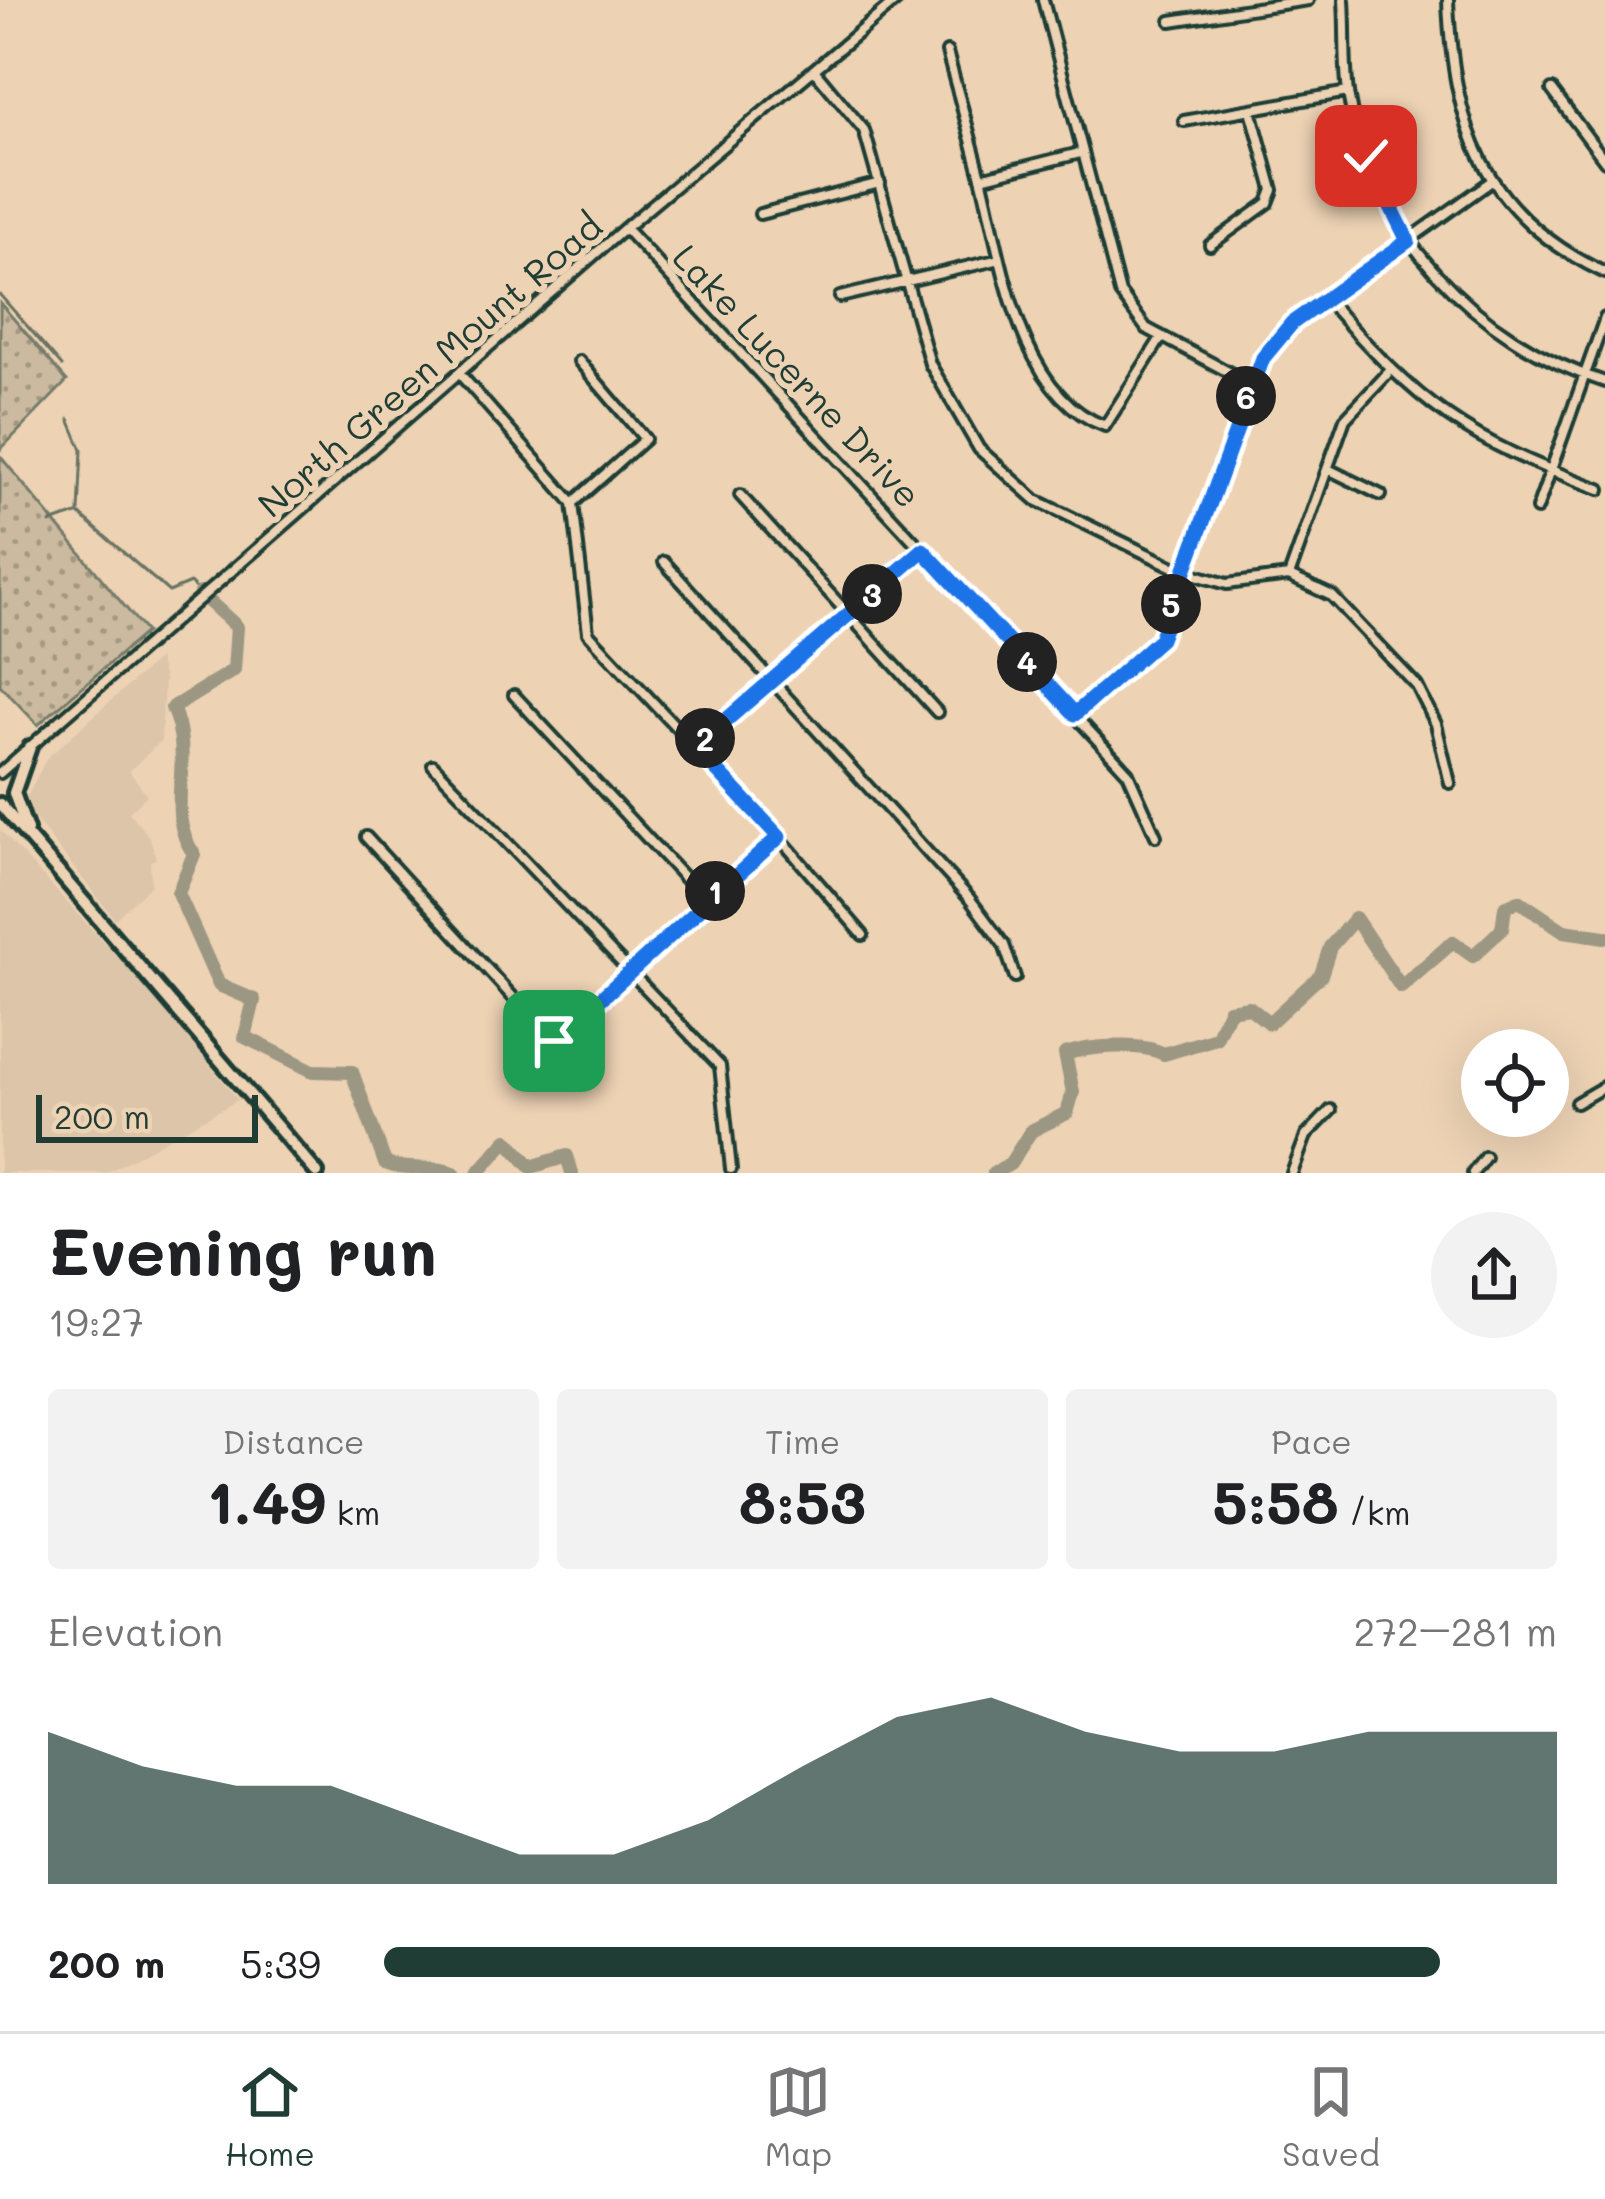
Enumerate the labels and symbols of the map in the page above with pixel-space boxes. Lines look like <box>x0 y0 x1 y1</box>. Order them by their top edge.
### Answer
pin <box>1315 105 1417 207</box>
street label: North Green Mount Road <box>247 202 611 526</box>
street label: Lake Lucerne Drive <box>664 233 932 517</box>
pin: 6 <box>1216 366 1276 426</box>
pin: 3 <box>842 564 902 624</box>
pin: 5 <box>1141 574 1201 634</box>
pin: 4 <box>997 632 1057 692</box>
pin: 2 <box>675 708 735 768</box>
pin: 1 <box>685 861 745 921</box>
pin <box>503 990 605 1092</box>
scale bar <box>36 1089 258 1142</box>

